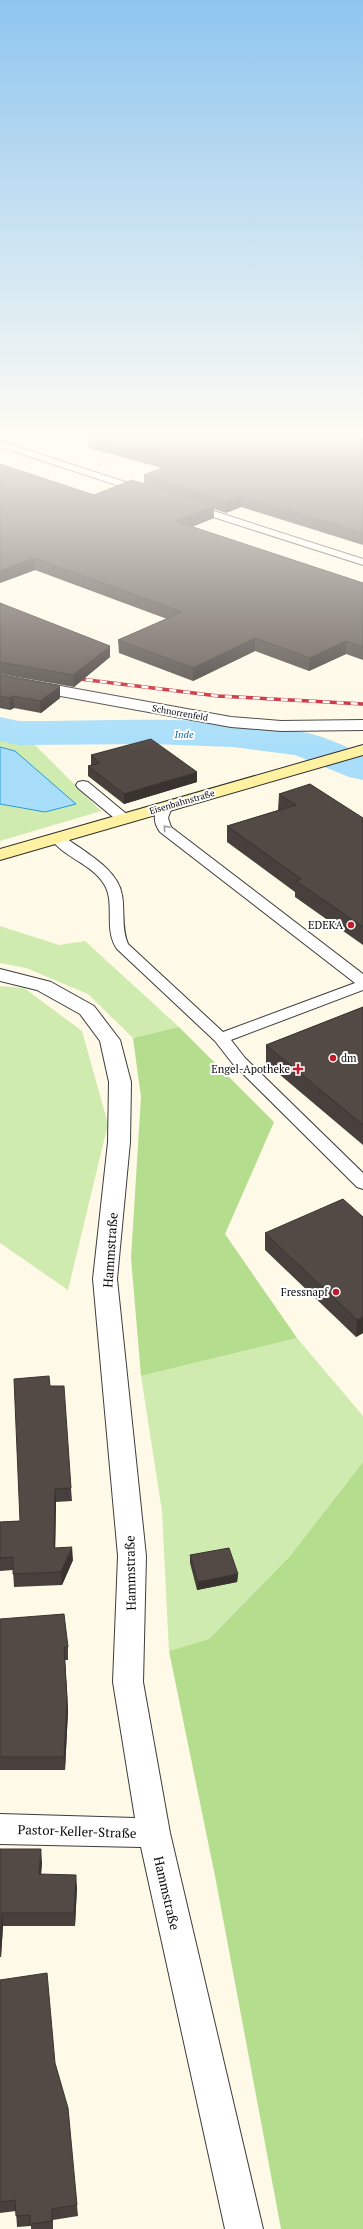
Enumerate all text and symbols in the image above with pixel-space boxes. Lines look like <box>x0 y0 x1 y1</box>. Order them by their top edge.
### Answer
street label: Schnorrenfeld <box>151 702 209 724</box>
water label: Inde <box>174 728 194 741</box>
street label: Eisenbahnstraße <box>148 787 216 817</box>
one-way arrow <box>163 825 170 833</box>
place label: EDEKA <box>308 918 343 932</box>
marker: EDEKA <box>346 920 356 930</box>
place label: dm <box>341 1051 357 1065</box>
marker: dm <box>328 1053 338 1063</box>
place label: Engel-Apotheke <box>211 1062 290 1076</box>
marker: Engel-Apotheke <box>293 1064 303 1074</box>
street label: Hammstraße <box>98 1212 122 1288</box>
place label: Fressnapf <box>281 1285 329 1299</box>
marker: Fressnapf <box>331 1287 341 1297</box>
street label: Hammstraße <box>120 1535 140 1611</box>
street label: Pastor-Keller-Straße <box>17 1820 137 1842</box>
street label: Hammstraße <box>150 1854 184 1932</box>

